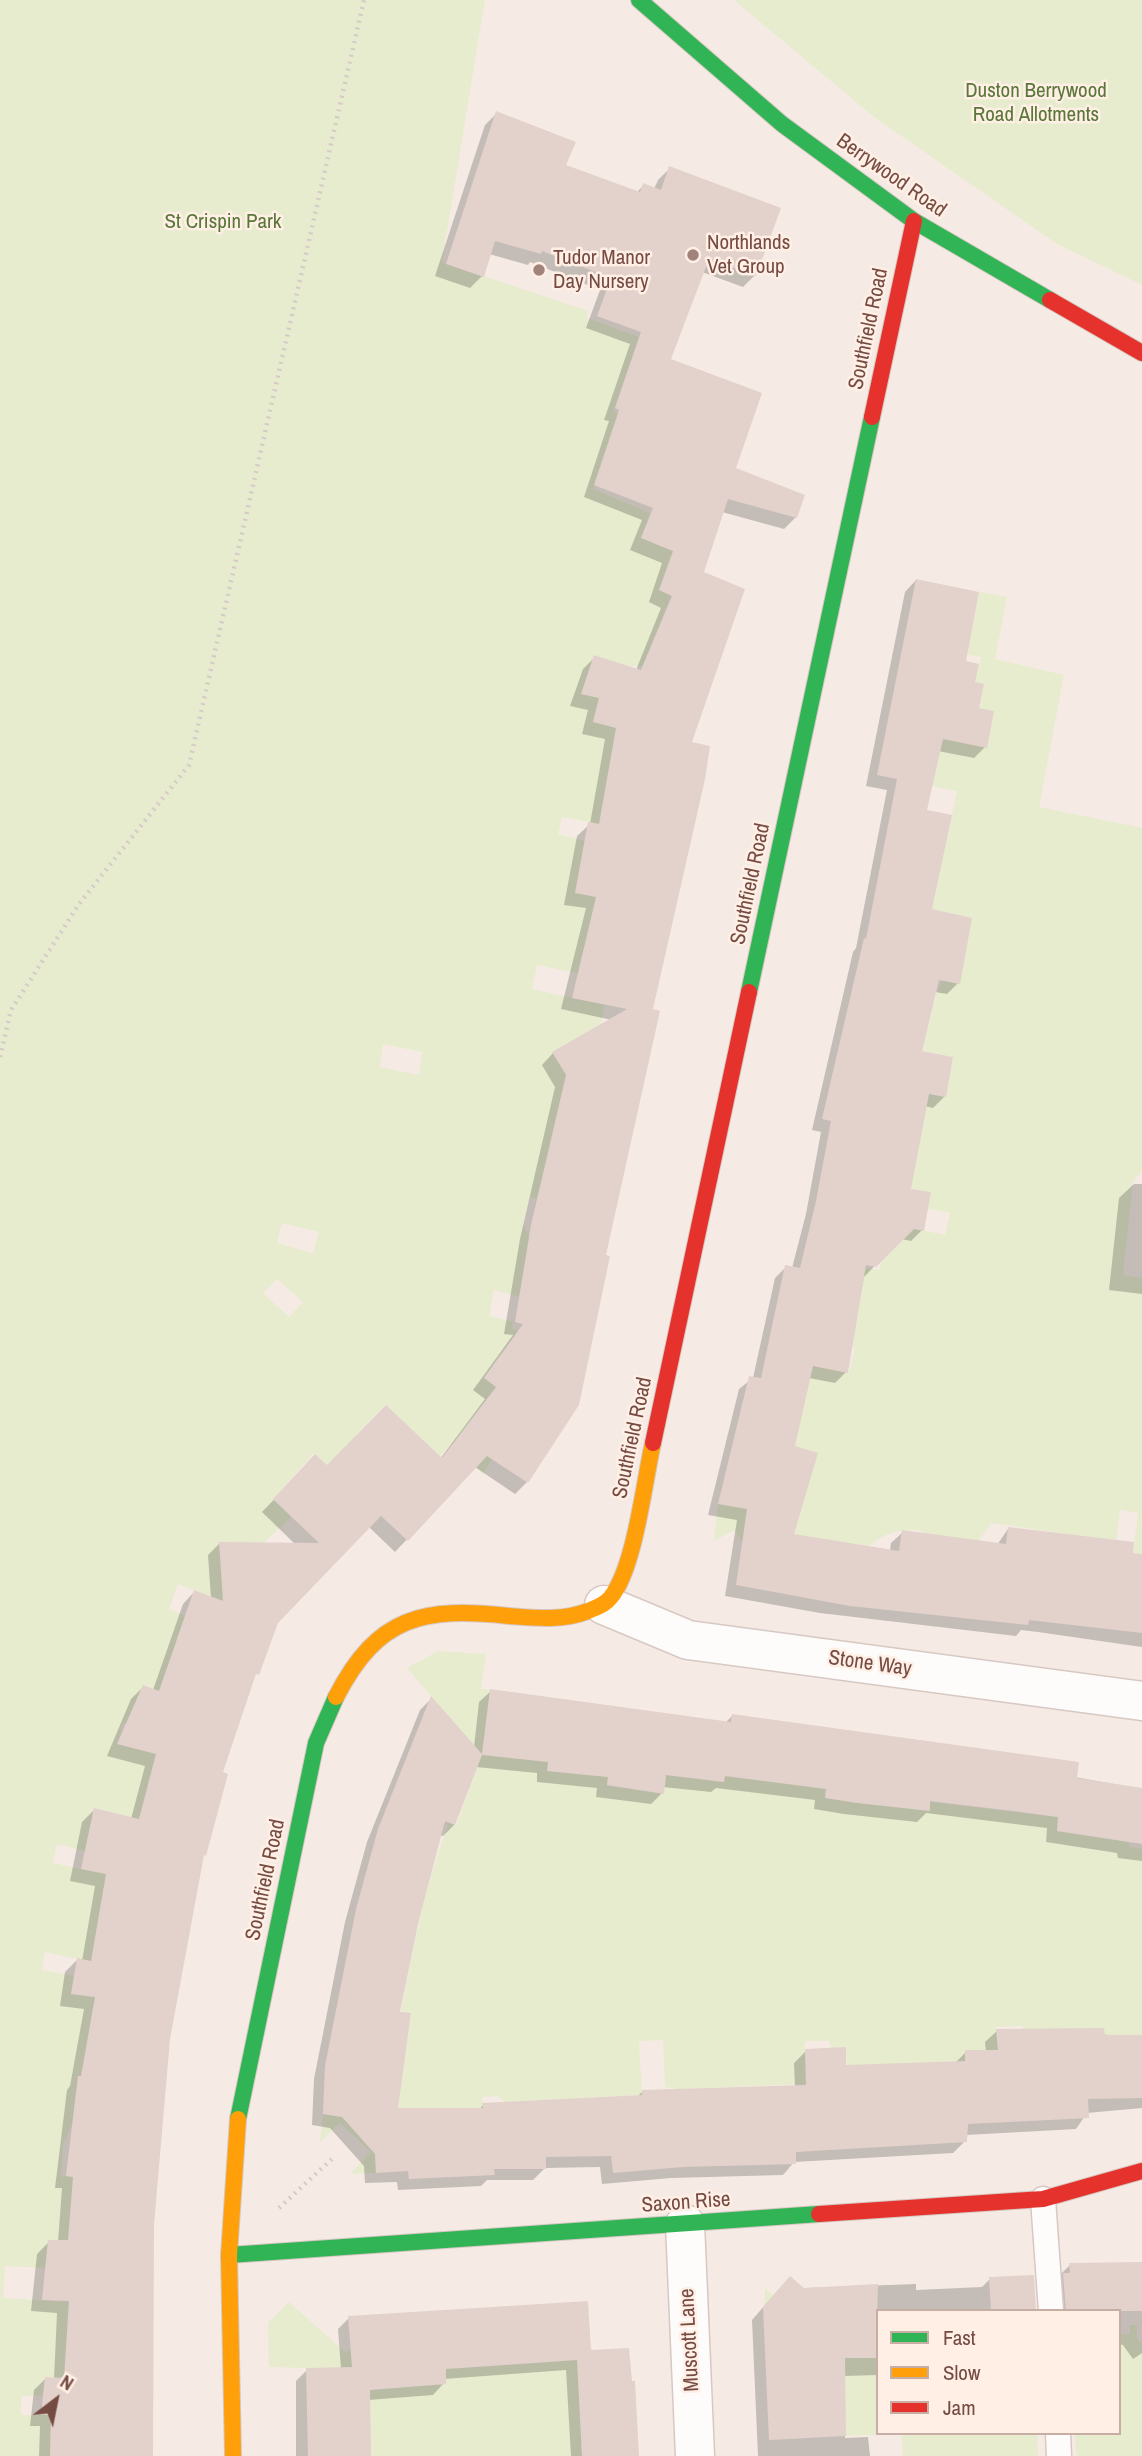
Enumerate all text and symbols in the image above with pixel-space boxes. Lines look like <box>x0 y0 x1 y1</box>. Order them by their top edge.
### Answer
park label: Duston Berrywood Road Allotments <box>965 78 1107 128</box>
street label: Berrywood Road <box>831 129 951 223</box>
park label: St Crispin Park <box>165 209 281 235</box>
place label: Northlands Vet Group <box>707 230 790 280</box>
place label: Tudor Manor Day Nursery <box>553 245 650 295</box>
marker: Northlands Vet Group <box>685 247 701 263</box>
marker: Tudor Manor Day Nursery <box>531 262 547 278</box>
street label: Southfield Road <box>844 266 894 392</box>
street label: Southfield Road <box>726 821 776 947</box>
street label: Southfield Road <box>608 1375 658 1501</box>
street label: Stone Way <box>827 1646 913 1682</box>
street label: Southfield Road <box>241 1817 291 1943</box>
street label: Saxon Rise <box>641 2187 731 2219</box>
street label: Muscott Lane <box>675 2288 705 2392</box>
legend <box>876 2309 1121 2435</box>
text: Fast <box>943 2323 976 2352</box>
text: Slow <box>943 2358 980 2387</box>
north arrow <box>21 2365 91 2435</box>
text: N <box>55 2368 79 2396</box>
text: Jam <box>943 2393 976 2422</box>

